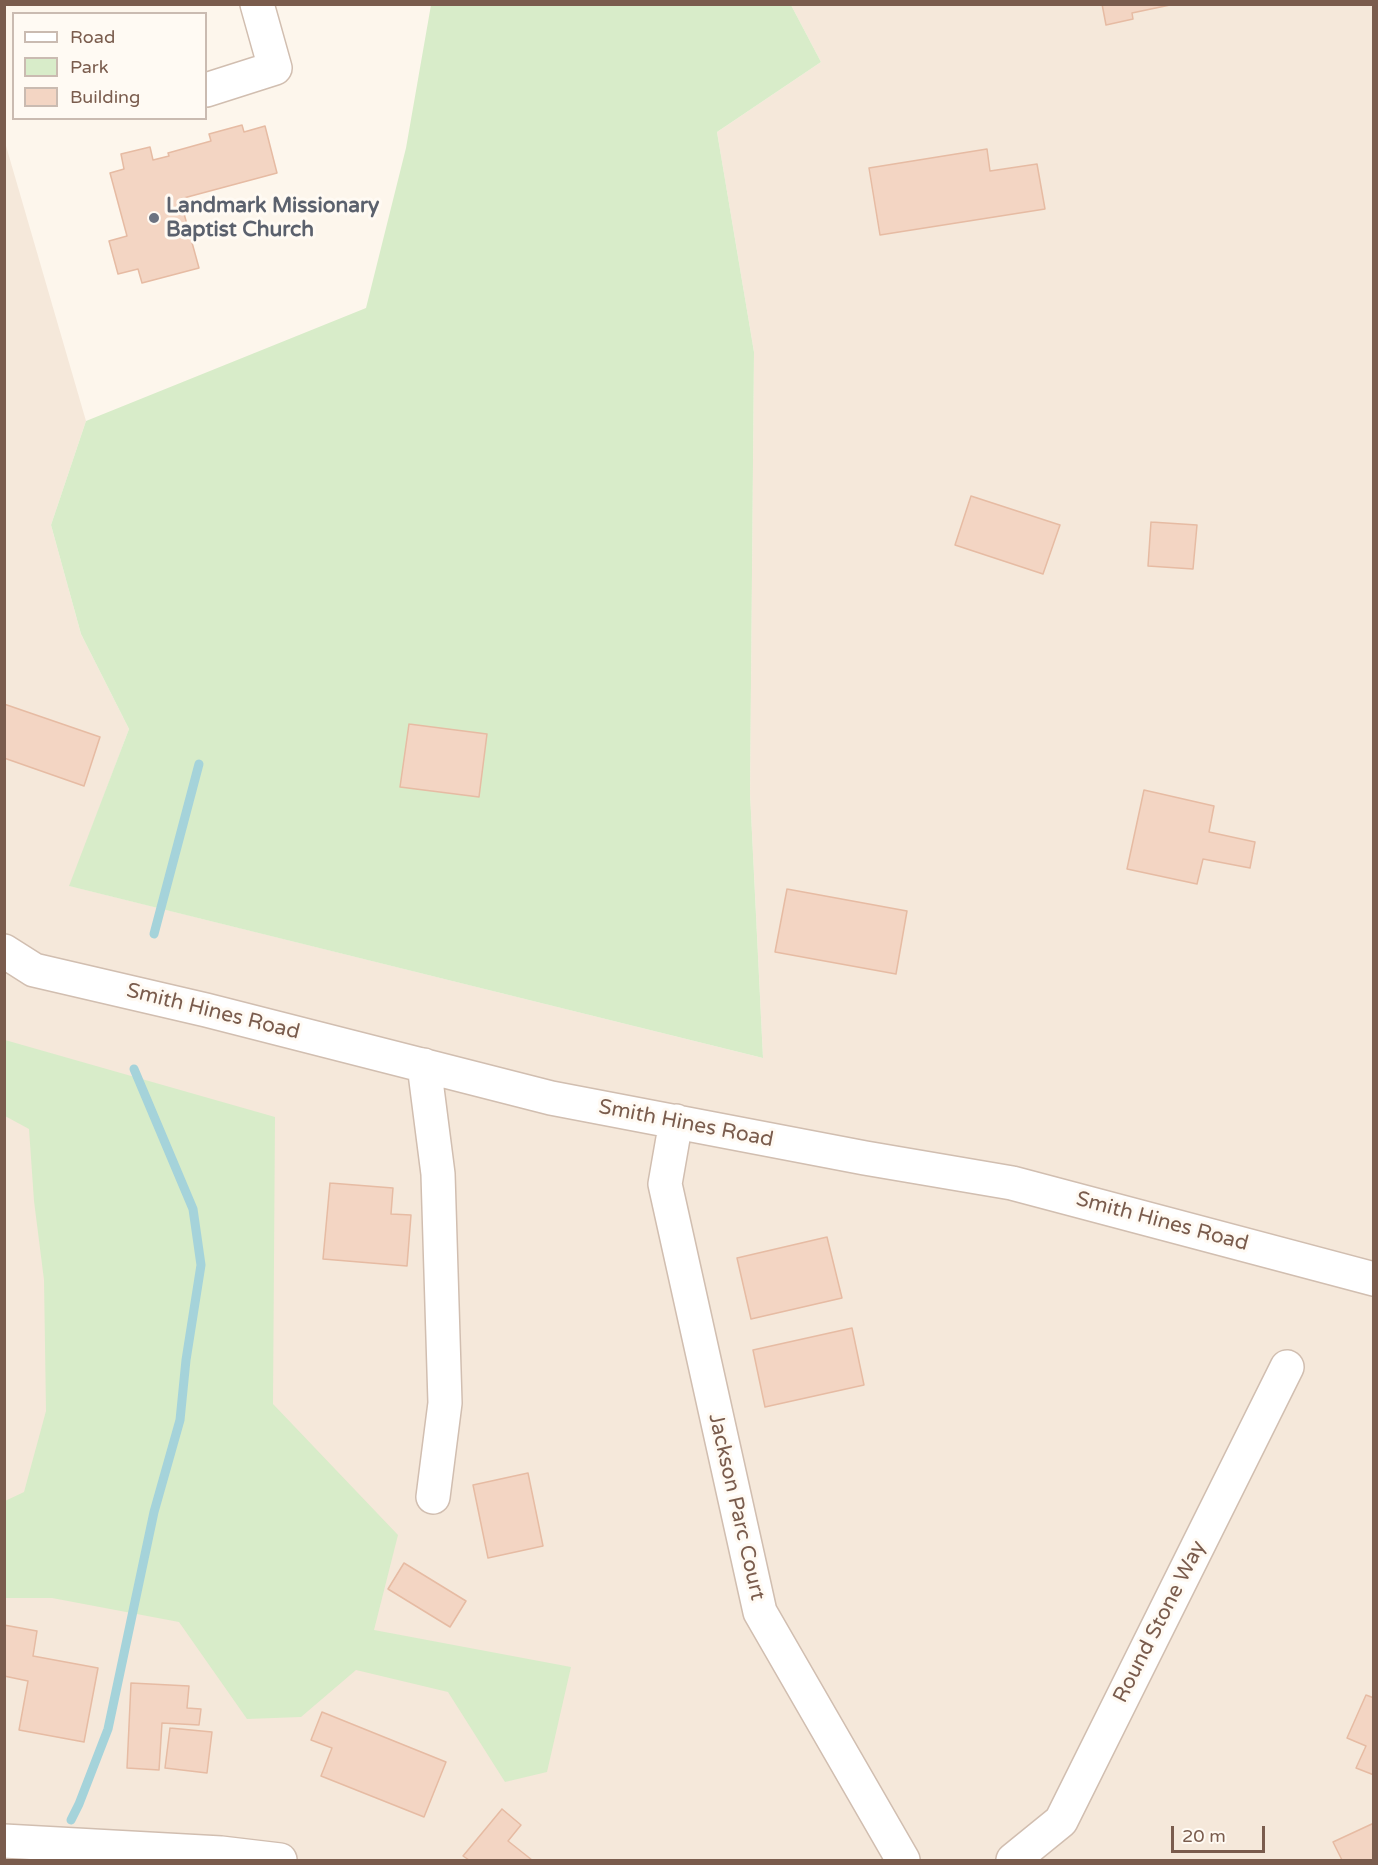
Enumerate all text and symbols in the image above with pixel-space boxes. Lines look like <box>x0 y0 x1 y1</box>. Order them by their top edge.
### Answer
legend <box>12 12 207 120</box>
text: Road <box>70 26 115 48</box>
text: Park <box>70 56 108 78</box>
text: Building <box>70 86 140 108</box>
place label: Landmark Missionary Baptist Church <box>166 193 379 243</box>
marker: Landmark Missionary Baptist Church <box>147 211 161 225</box>
street label: Smith Hines Road <box>124 978 302 1046</box>
street label: Smith Hines Road <box>597 1095 775 1153</box>
street label: Smith Hines Road <box>1073 1187 1251 1257</box>
street label: Jackson Parc Court <box>702 1411 770 1603</box>
street label: Round Stone Way <box>1108 1537 1212 1707</box>
scale bar <box>1174 1814 1268 1852</box>
text: 20 m <box>1182 1825 1226 1847</box>

